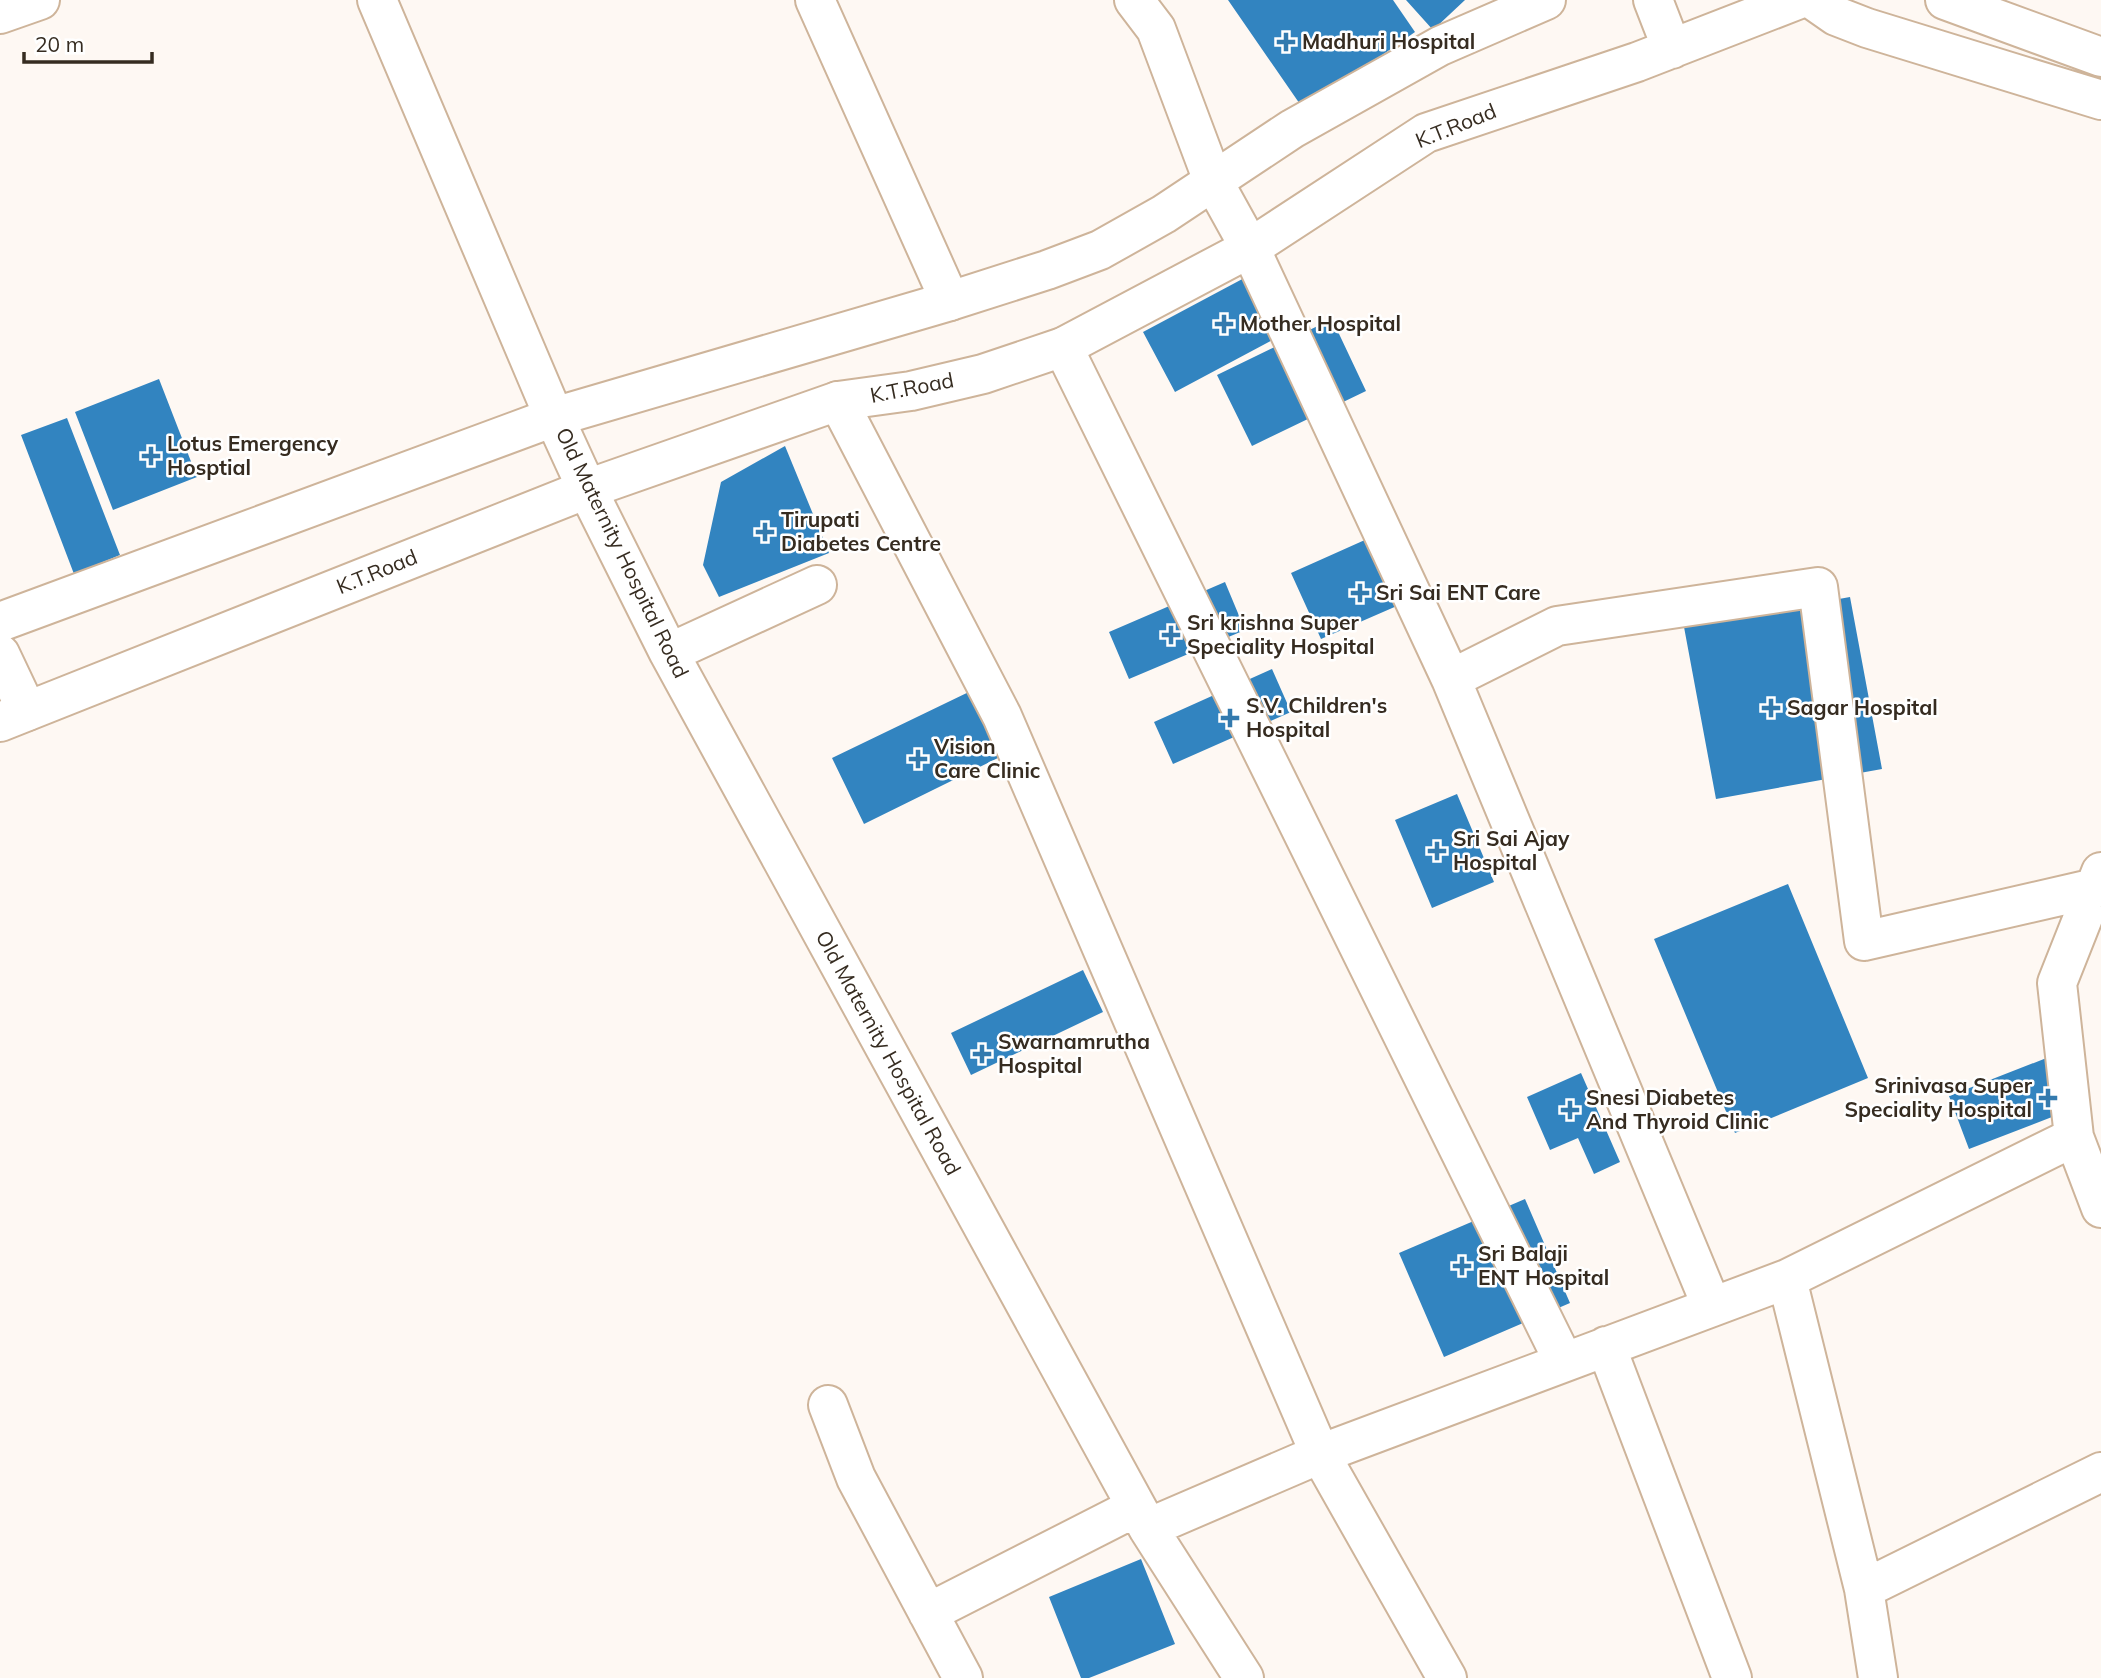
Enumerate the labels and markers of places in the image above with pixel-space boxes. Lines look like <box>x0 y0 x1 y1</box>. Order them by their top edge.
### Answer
place label: Madhuri Hospital <box>1302 28 1475 54</box>
marker: Madhuri Hospital <box>1276 32 1296 52</box>
place label: Mother Hospital <box>1240 310 1401 336</box>
marker: Mother Hospital <box>1214 314 1234 334</box>
place label: Lotus Emergency Hosptial <box>167 430 339 480</box>
marker: Lotus Emergency Hosptial <box>141 446 161 466</box>
place label: Tirupati Diabetes Centre <box>781 506 941 556</box>
marker: Tirupati Diabetes Centre <box>755 522 775 542</box>
place label: Sri Sai ENT Care <box>1376 579 1541 605</box>
marker: Sri Sai ENT Care <box>1350 583 1370 603</box>
place label: Sri krishna Super Speciality Hospital <box>1187 609 1375 659</box>
marker: Sri krishna Super Speciality Hospital <box>1161 625 1181 645</box>
place label: S.V. Children's Hospital <box>1246 692 1387 742</box>
place label: Sagar Hospital <box>1787 694 1938 720</box>
marker: Sagar Hospital <box>1761 698 1781 718</box>
marker: S.V. Children's Hospital <box>1220 708 1240 728</box>
place label: Vision Care Clinic <box>933 733 1040 783</box>
marker: Vision Care Clinic <box>908 749 928 769</box>
place label: Sri Sai Ajay Hospital <box>1453 825 1570 875</box>
marker: Sri Sai Ajay Hospital <box>1427 841 1447 861</box>
place label: Swarnamrutha Hospital <box>998 1028 1150 1078</box>
marker: Swarnamrutha Hospital <box>972 1044 992 1064</box>
place label: Srinivasa Super Speciality Hospital <box>1844 1072 2033 1122</box>
place label: Snesi Diabetes And Thyroid Clinic <box>1586 1084 1769 1134</box>
marker: Srinivasa Super Speciality Hospital <box>2038 1088 2058 1108</box>
marker: Snesi Diabetes And Thyroid Clinic <box>1560 1100 1580 1120</box>
place label: Sri Balaji ENT Hospital <box>1478 1240 1609 1290</box>
marker: Sri Balaji ENT Hospital <box>1452 1256 1472 1276</box>

